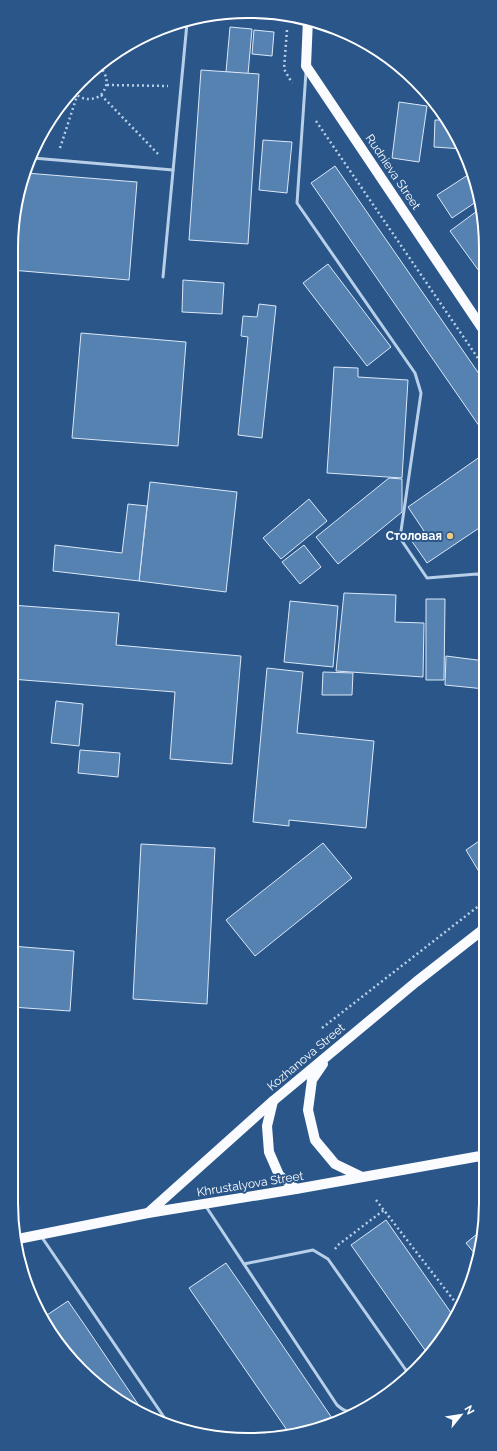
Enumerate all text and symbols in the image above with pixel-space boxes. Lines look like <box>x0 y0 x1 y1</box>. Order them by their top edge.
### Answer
street label: Rudnieva Street <box>363 132 423 212</box>
place label: Столовая <box>386 529 442 543</box>
marker: Столовая <box>445 531 455 541</box>
street label: Kozhanova Street <box>264 1021 348 1093</box>
street label: Khrustalyova Street <box>196 1169 304 1199</box>
north arrow <box>441 1395 481 1435</box>
text: N <box>461 1403 477 1417</box>

